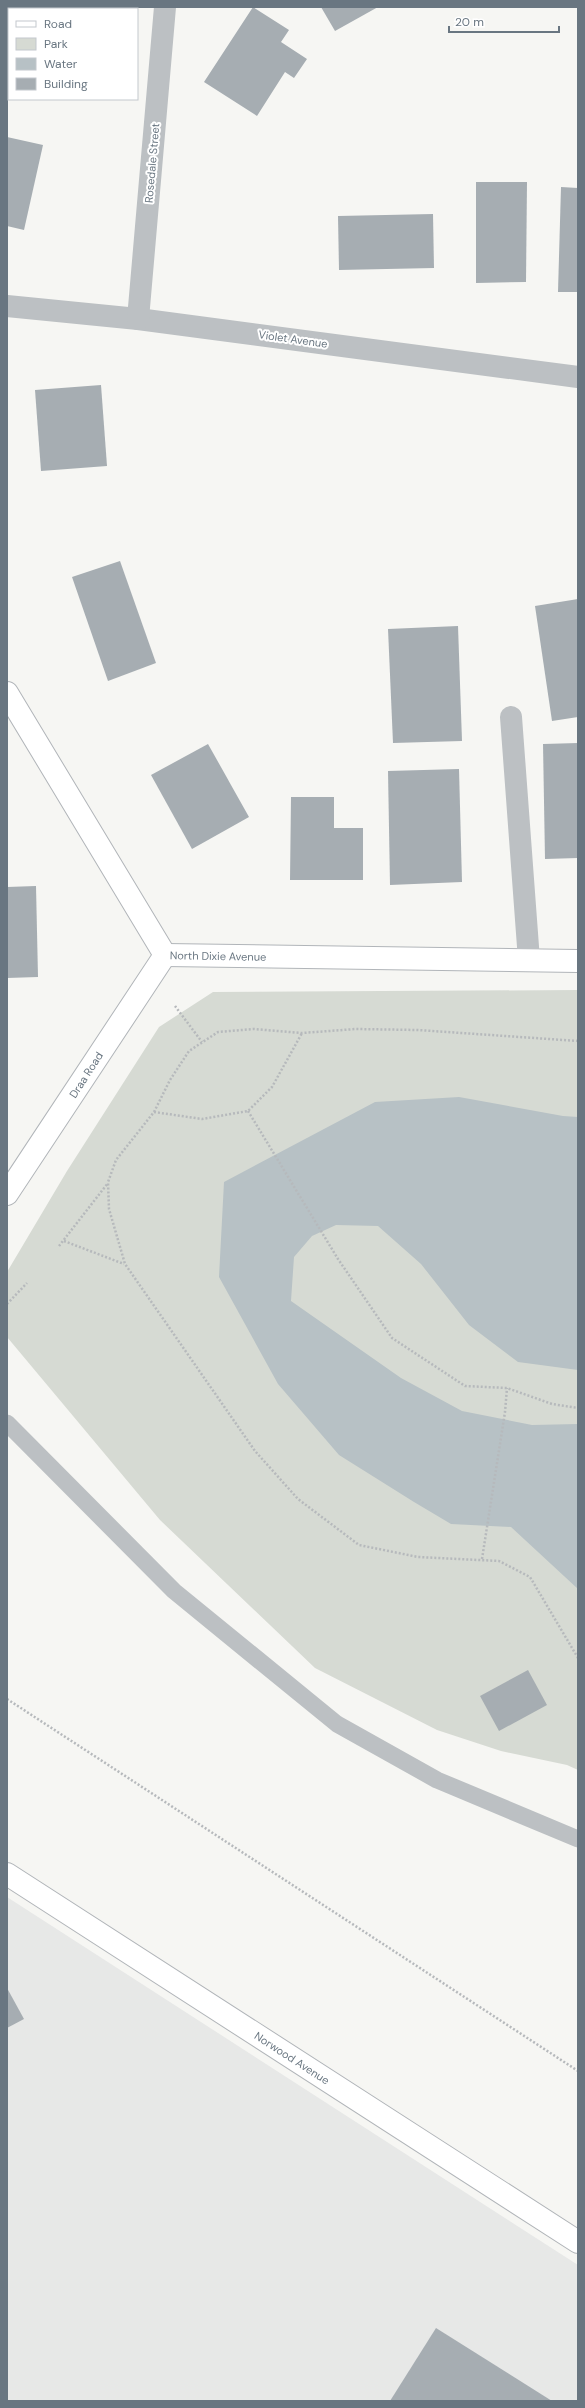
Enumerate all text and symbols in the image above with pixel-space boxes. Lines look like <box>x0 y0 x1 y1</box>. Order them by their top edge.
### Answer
legend <box>8 8 138 100</box>
scale bar <box>449 8 559 34</box>
text: 20 m <box>455 14 484 30</box>
text: Road <box>44 16 72 32</box>
text: Park <box>44 36 68 52</box>
text: Water <box>44 56 78 72</box>
text: Building <box>44 76 88 92</box>
street label: Rosedale Street <box>142 122 162 204</box>
street label: Violet Avenue <box>258 327 328 351</box>
street label: North Dixie Avenue <box>170 948 266 964</box>
street label: Draa Road <box>66 1049 106 1101</box>
street label: Norwood Avenue <box>252 2029 332 2087</box>

